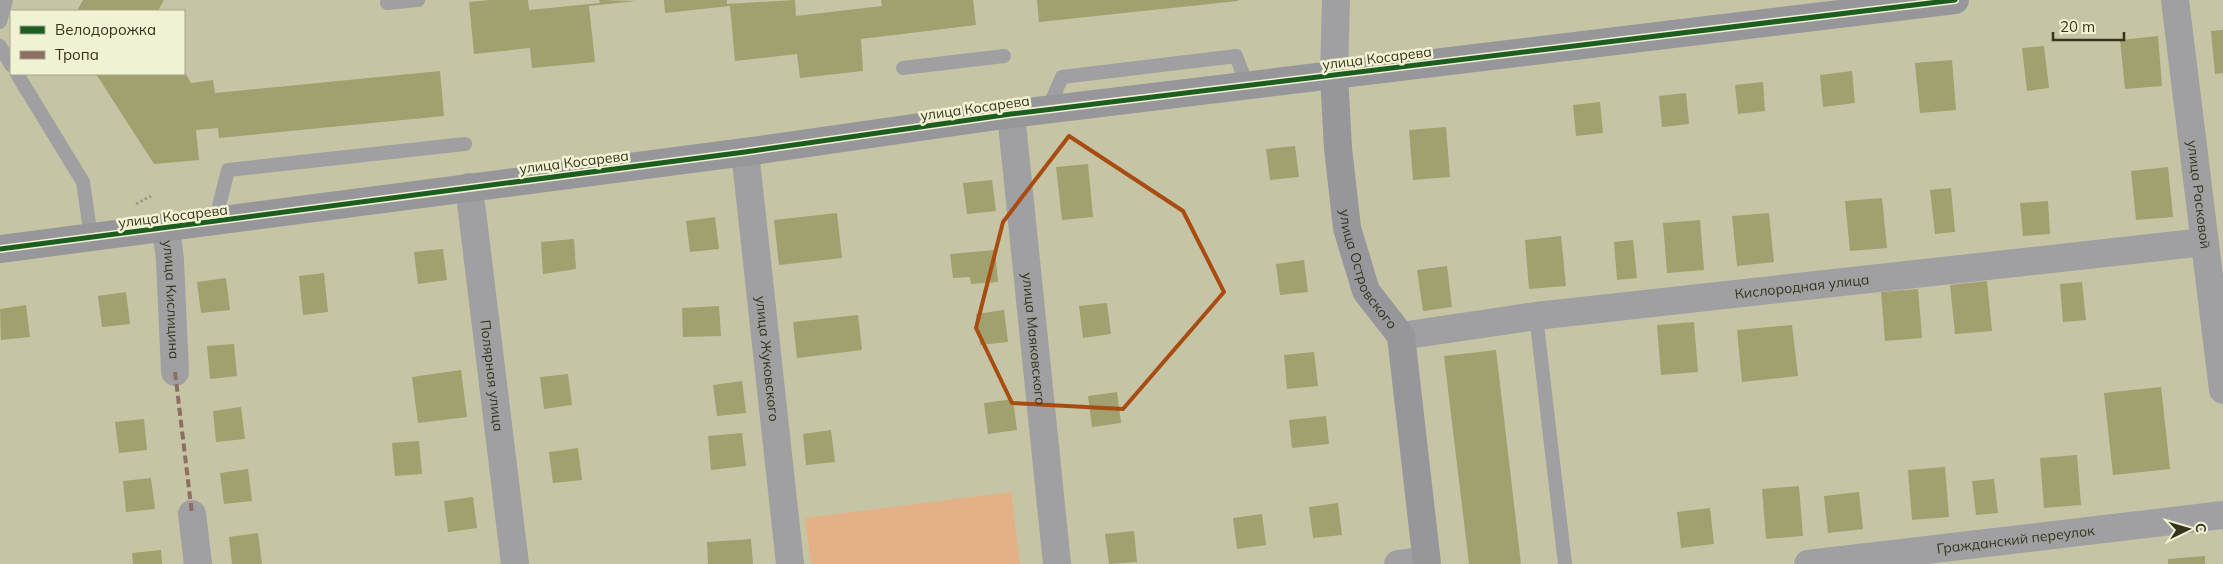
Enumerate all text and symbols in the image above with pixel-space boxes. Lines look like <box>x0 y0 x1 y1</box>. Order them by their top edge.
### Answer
legend <box>10 10 185 75</box>
scale bar <box>2053 10 2124 42</box>
text: 20 m <box>2060 17 2095 36</box>
text: Велодорожка <box>55 20 156 39</box>
street label: улица Косарева <box>1321 42 1433 74</box>
text: Тропа <box>55 45 99 64</box>
street label: улица Косарева <box>919 91 1031 125</box>
street label: улица Расковой <box>2183 139 2215 250</box>
street label: улица Косарева <box>518 146 630 178</box>
street label: улица Косарева <box>117 200 229 232</box>
street label: улица Островского <box>1336 208 1401 333</box>
street label: улица Кислицина <box>159 239 183 360</box>
street label: Кислородная улица <box>1734 270 1870 303</box>
street label: улица Маяковского <box>1018 272 1050 406</box>
street label: улица Жуковского <box>752 295 783 423</box>
street label: Полярная улица <box>476 319 508 432</box>
north arrow <box>2163 504 2213 554</box>
street label: Гражданский переулок <box>1936 521 2096 558</box>
text: С <box>2192 522 2210 533</box>

